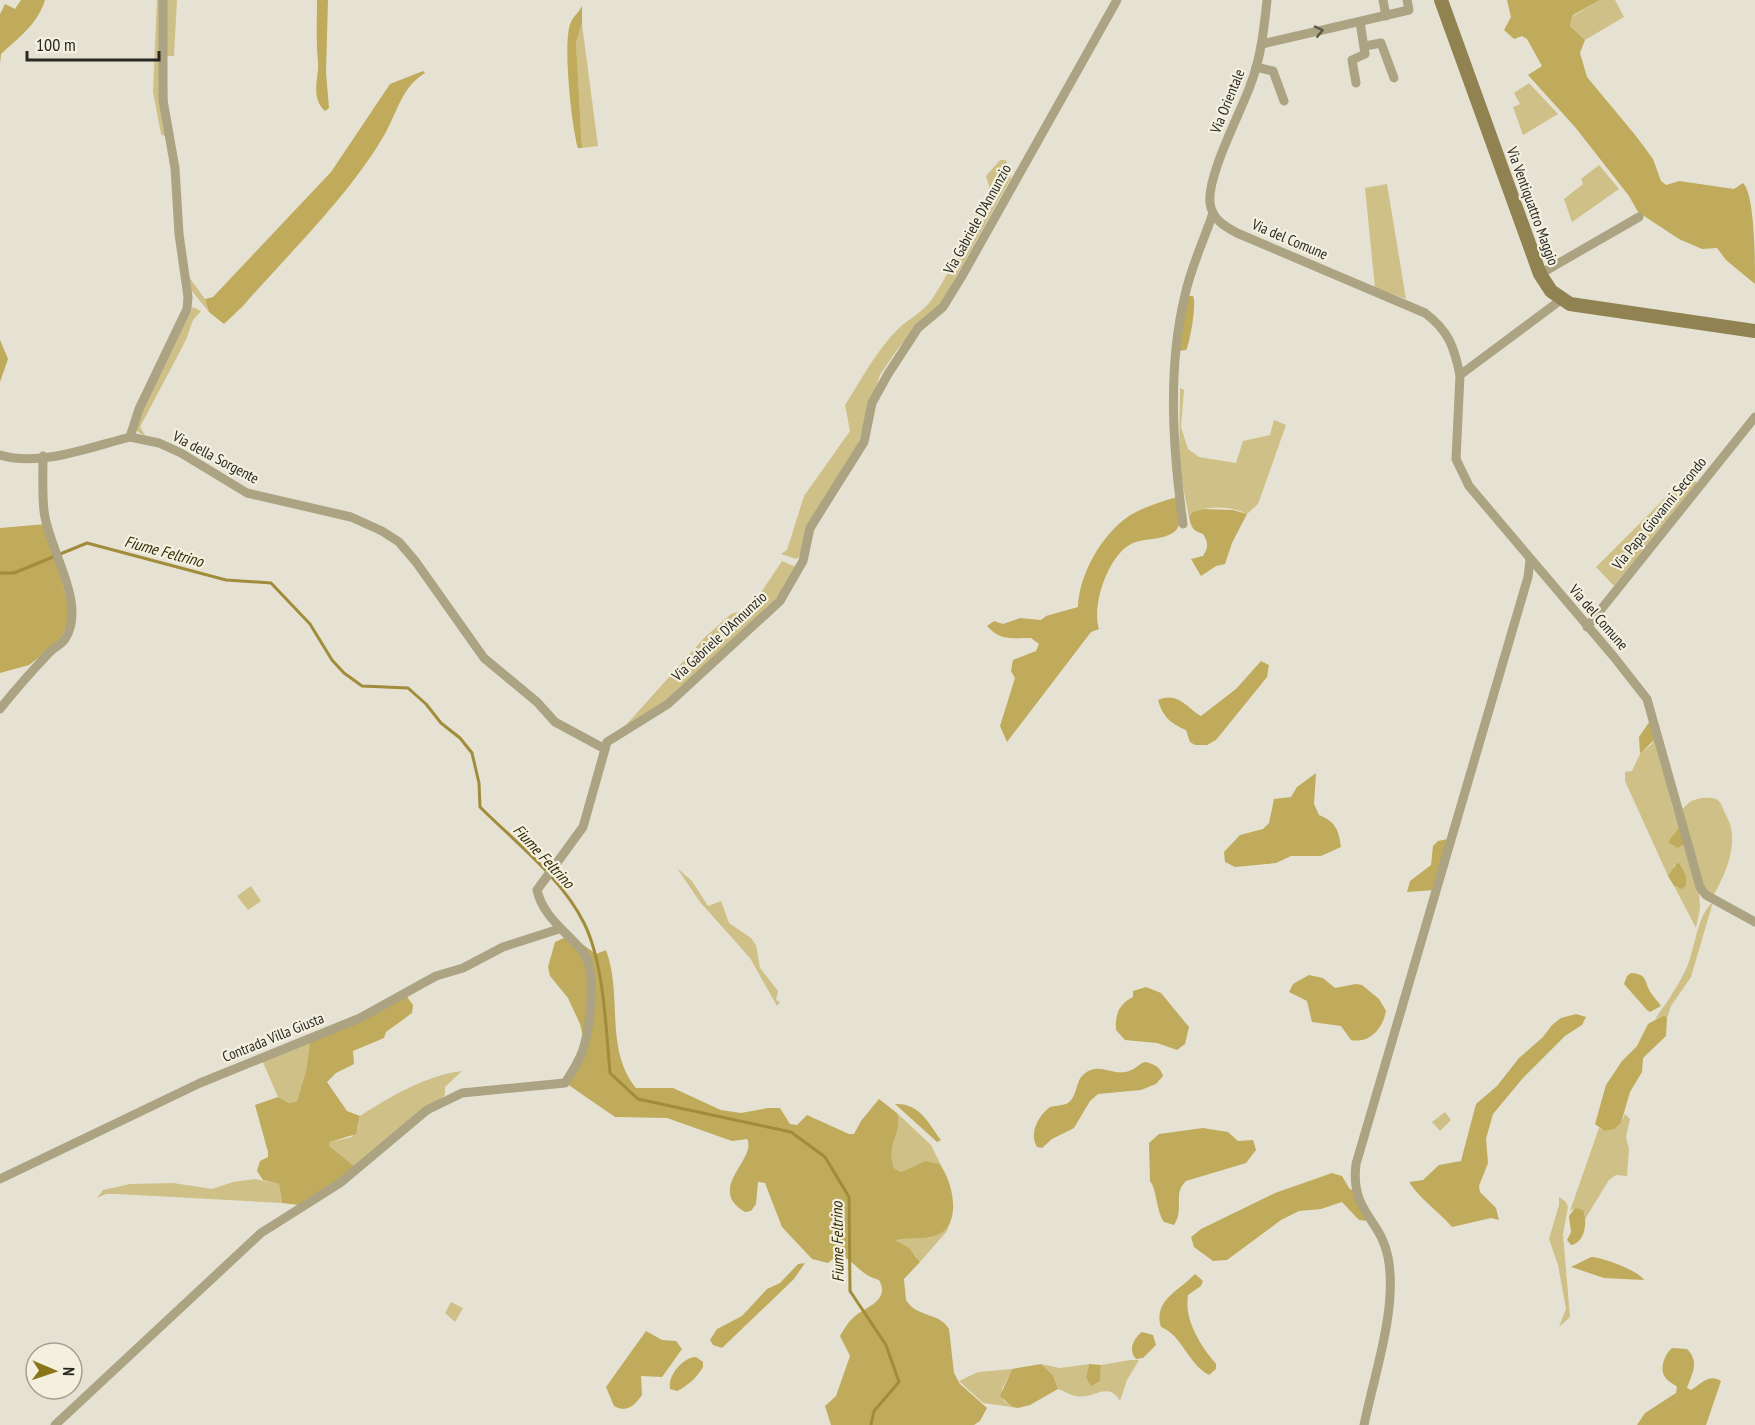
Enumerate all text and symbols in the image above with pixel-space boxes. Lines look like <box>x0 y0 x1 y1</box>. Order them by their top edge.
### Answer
scale bar <box>27 24 159 62</box>
one-way arrow <box>1314 26 1324 39</box>
text: 100 m <box>36 33 76 56</box>
street label: Via Orientale <box>1205 66 1248 137</box>
street label: Via Ventiquattro Maggio <box>1502 143 1563 268</box>
street label: Via Gabriele D'Annunzio <box>938 161 1015 278</box>
street label: Via del Comune <box>1248 214 1331 264</box>
street label: Via della Sorgente <box>169 426 262 488</box>
street label: Via Papa Giovanni Secondo <box>1607 453 1710 574</box>
water label: Fiume Feltrino <box>122 531 207 571</box>
street label: Via del Comune <box>1565 580 1633 654</box>
street label: Via Gabriele D'Annunzio <box>667 587 770 686</box>
water label: Fiume Feltrino <box>509 820 580 893</box>
street label: Contrada Villa Giusta <box>219 1008 327 1066</box>
water label: Fiume Feltrino <box>826 1200 848 1282</box>
north arrow <box>24 1341 84 1401</box>
text: N <box>59 1367 79 1376</box>

